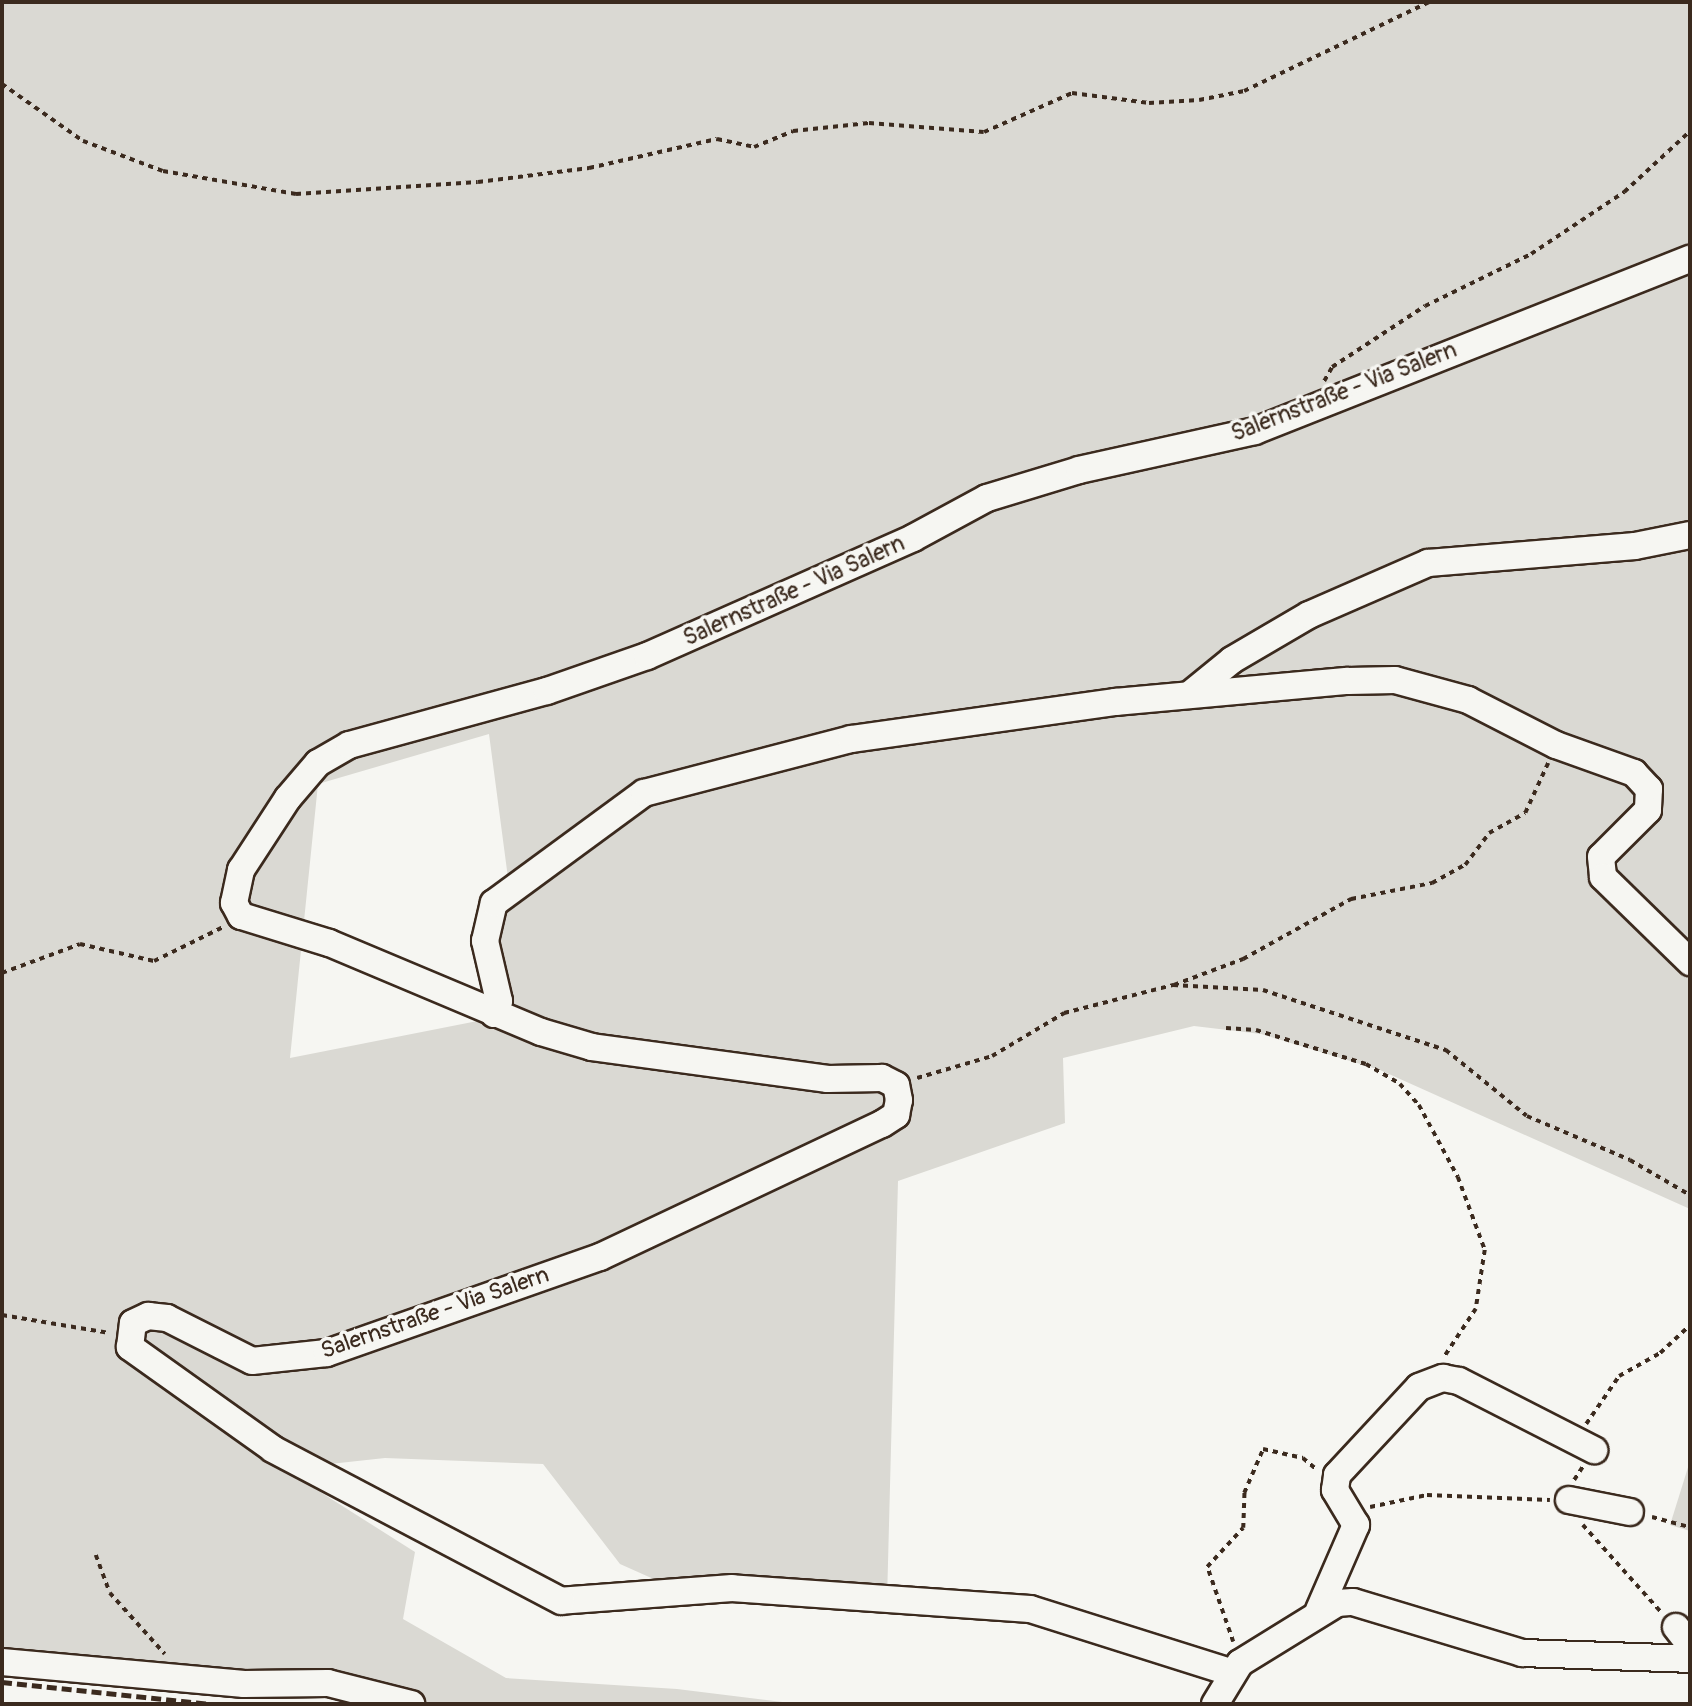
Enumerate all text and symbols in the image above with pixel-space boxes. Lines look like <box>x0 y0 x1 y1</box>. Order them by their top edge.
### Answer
street label: Salernstraße - Via Salern <box>1227 336 1461 448</box>
street label: Salernstraße - Via Salern <box>679 530 909 652</box>
street label: Salernstraße - Via Salern <box>317 1261 553 1365</box>

